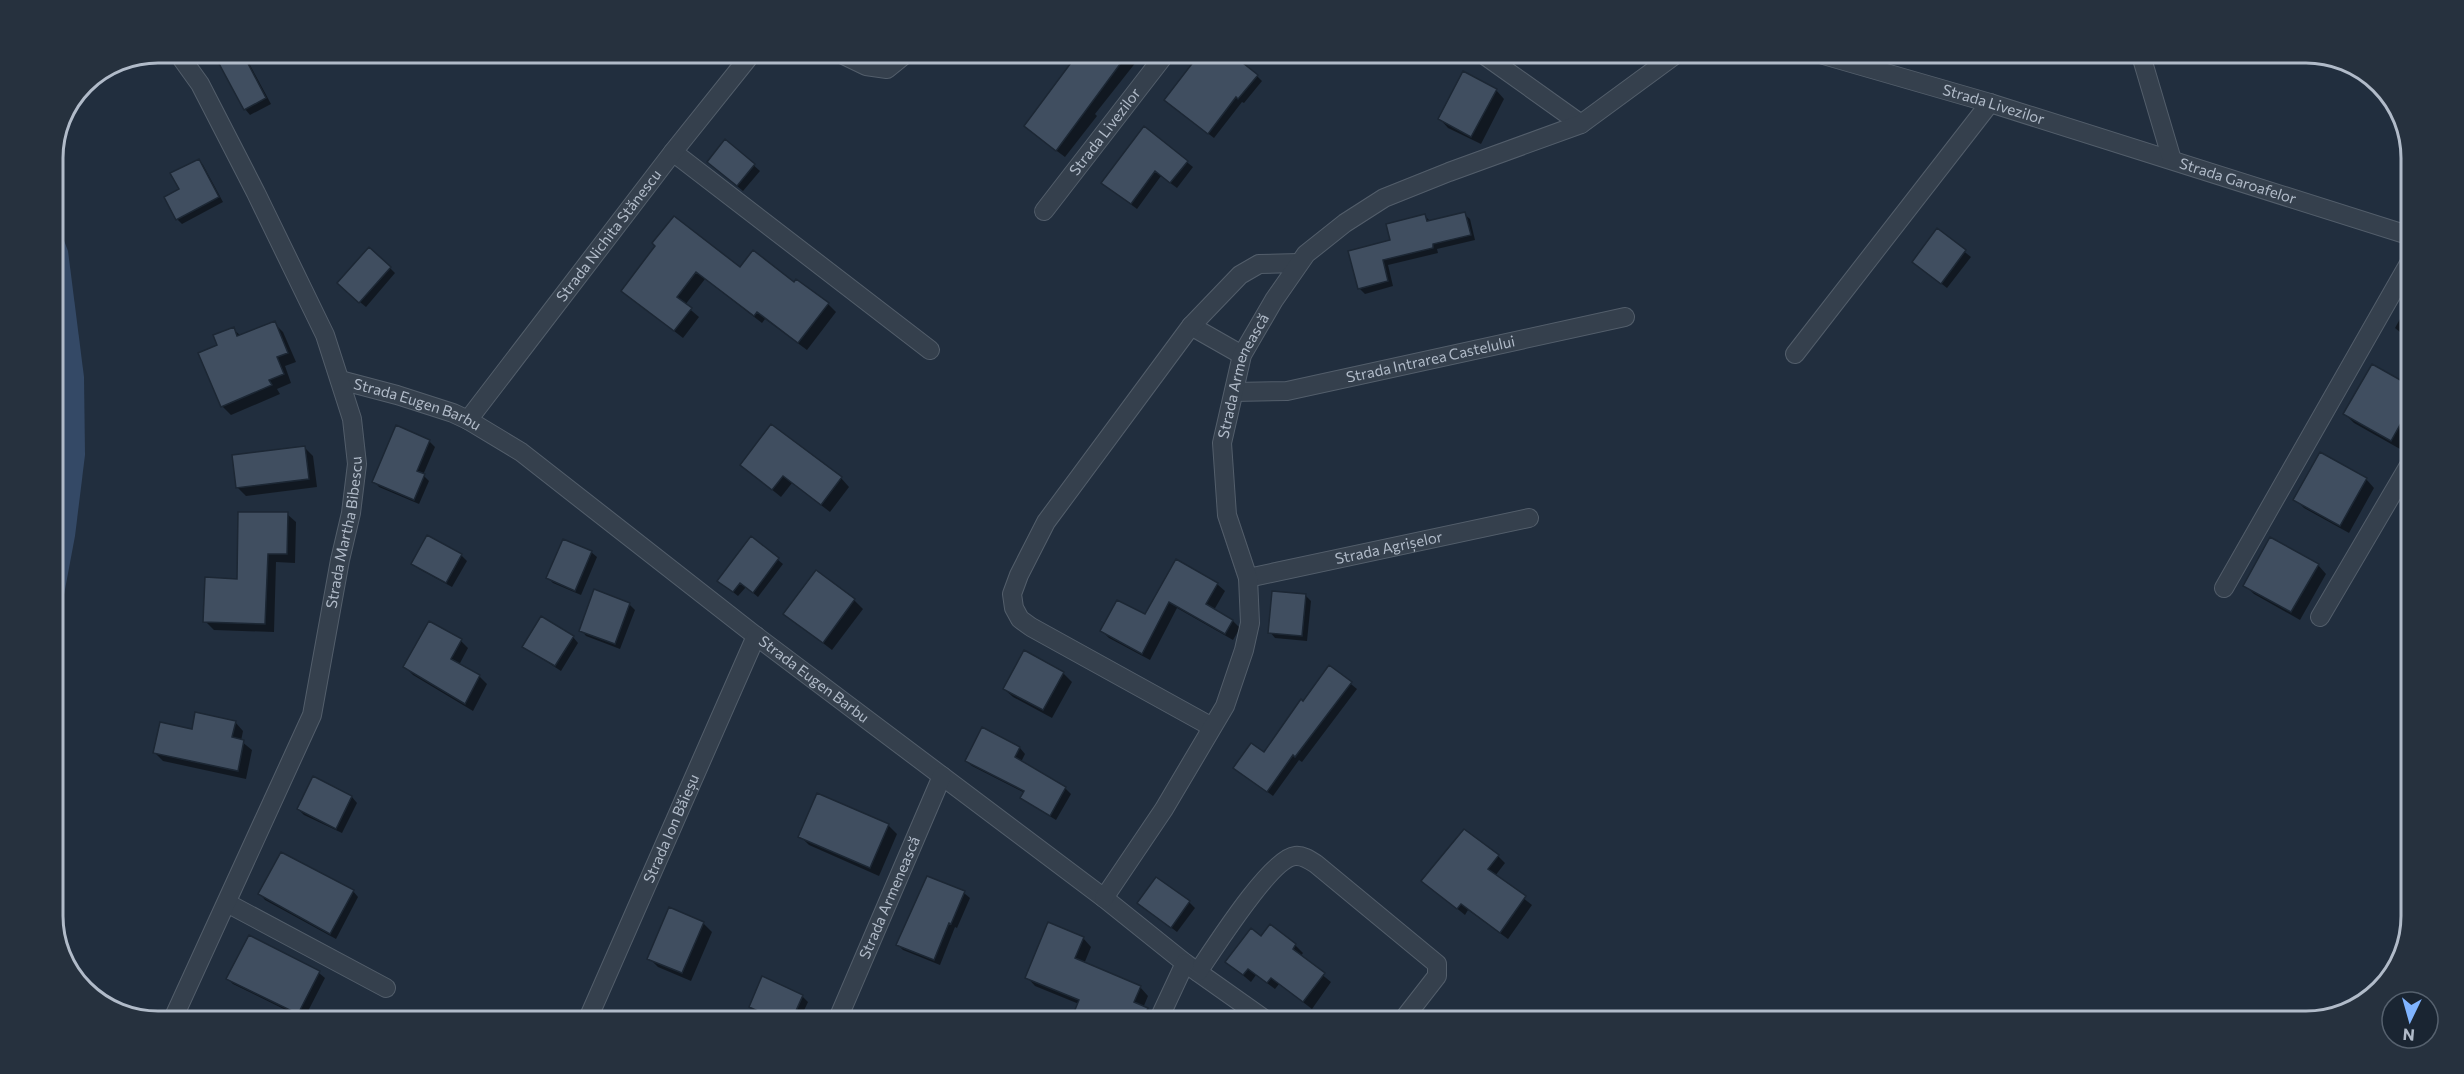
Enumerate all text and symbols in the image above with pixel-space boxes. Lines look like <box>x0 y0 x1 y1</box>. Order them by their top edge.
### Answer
street label: Strada Livezilor <box>1941 80 2047 128</box>
street label: Strada Livezilor <box>1065 84 1144 179</box>
street label: Strada Garoafelor <box>2177 153 2299 207</box>
street label: Strada Nichita Stănescu <box>552 165 664 305</box>
street label: Strada Armenească <box>1213 310 1272 440</box>
street label: Strada Intrarea Castelului <box>1344 331 1516 386</box>
street label: Strada Eugen Barbu <box>352 374 485 434</box>
street label: Strada Martha Bibescu <box>321 456 365 610</box>
street label: Strada Agrișelor <box>1333 527 1444 567</box>
street label: Strada Eugen Barbu <box>756 631 873 726</box>
street label: Strada Ion Băieșu <box>639 771 702 886</box>
street label: Strada Armenească <box>855 833 923 962</box>
north arrow <box>2380 990 2440 1050</box>
text: N <box>2402 1025 2415 1045</box>

